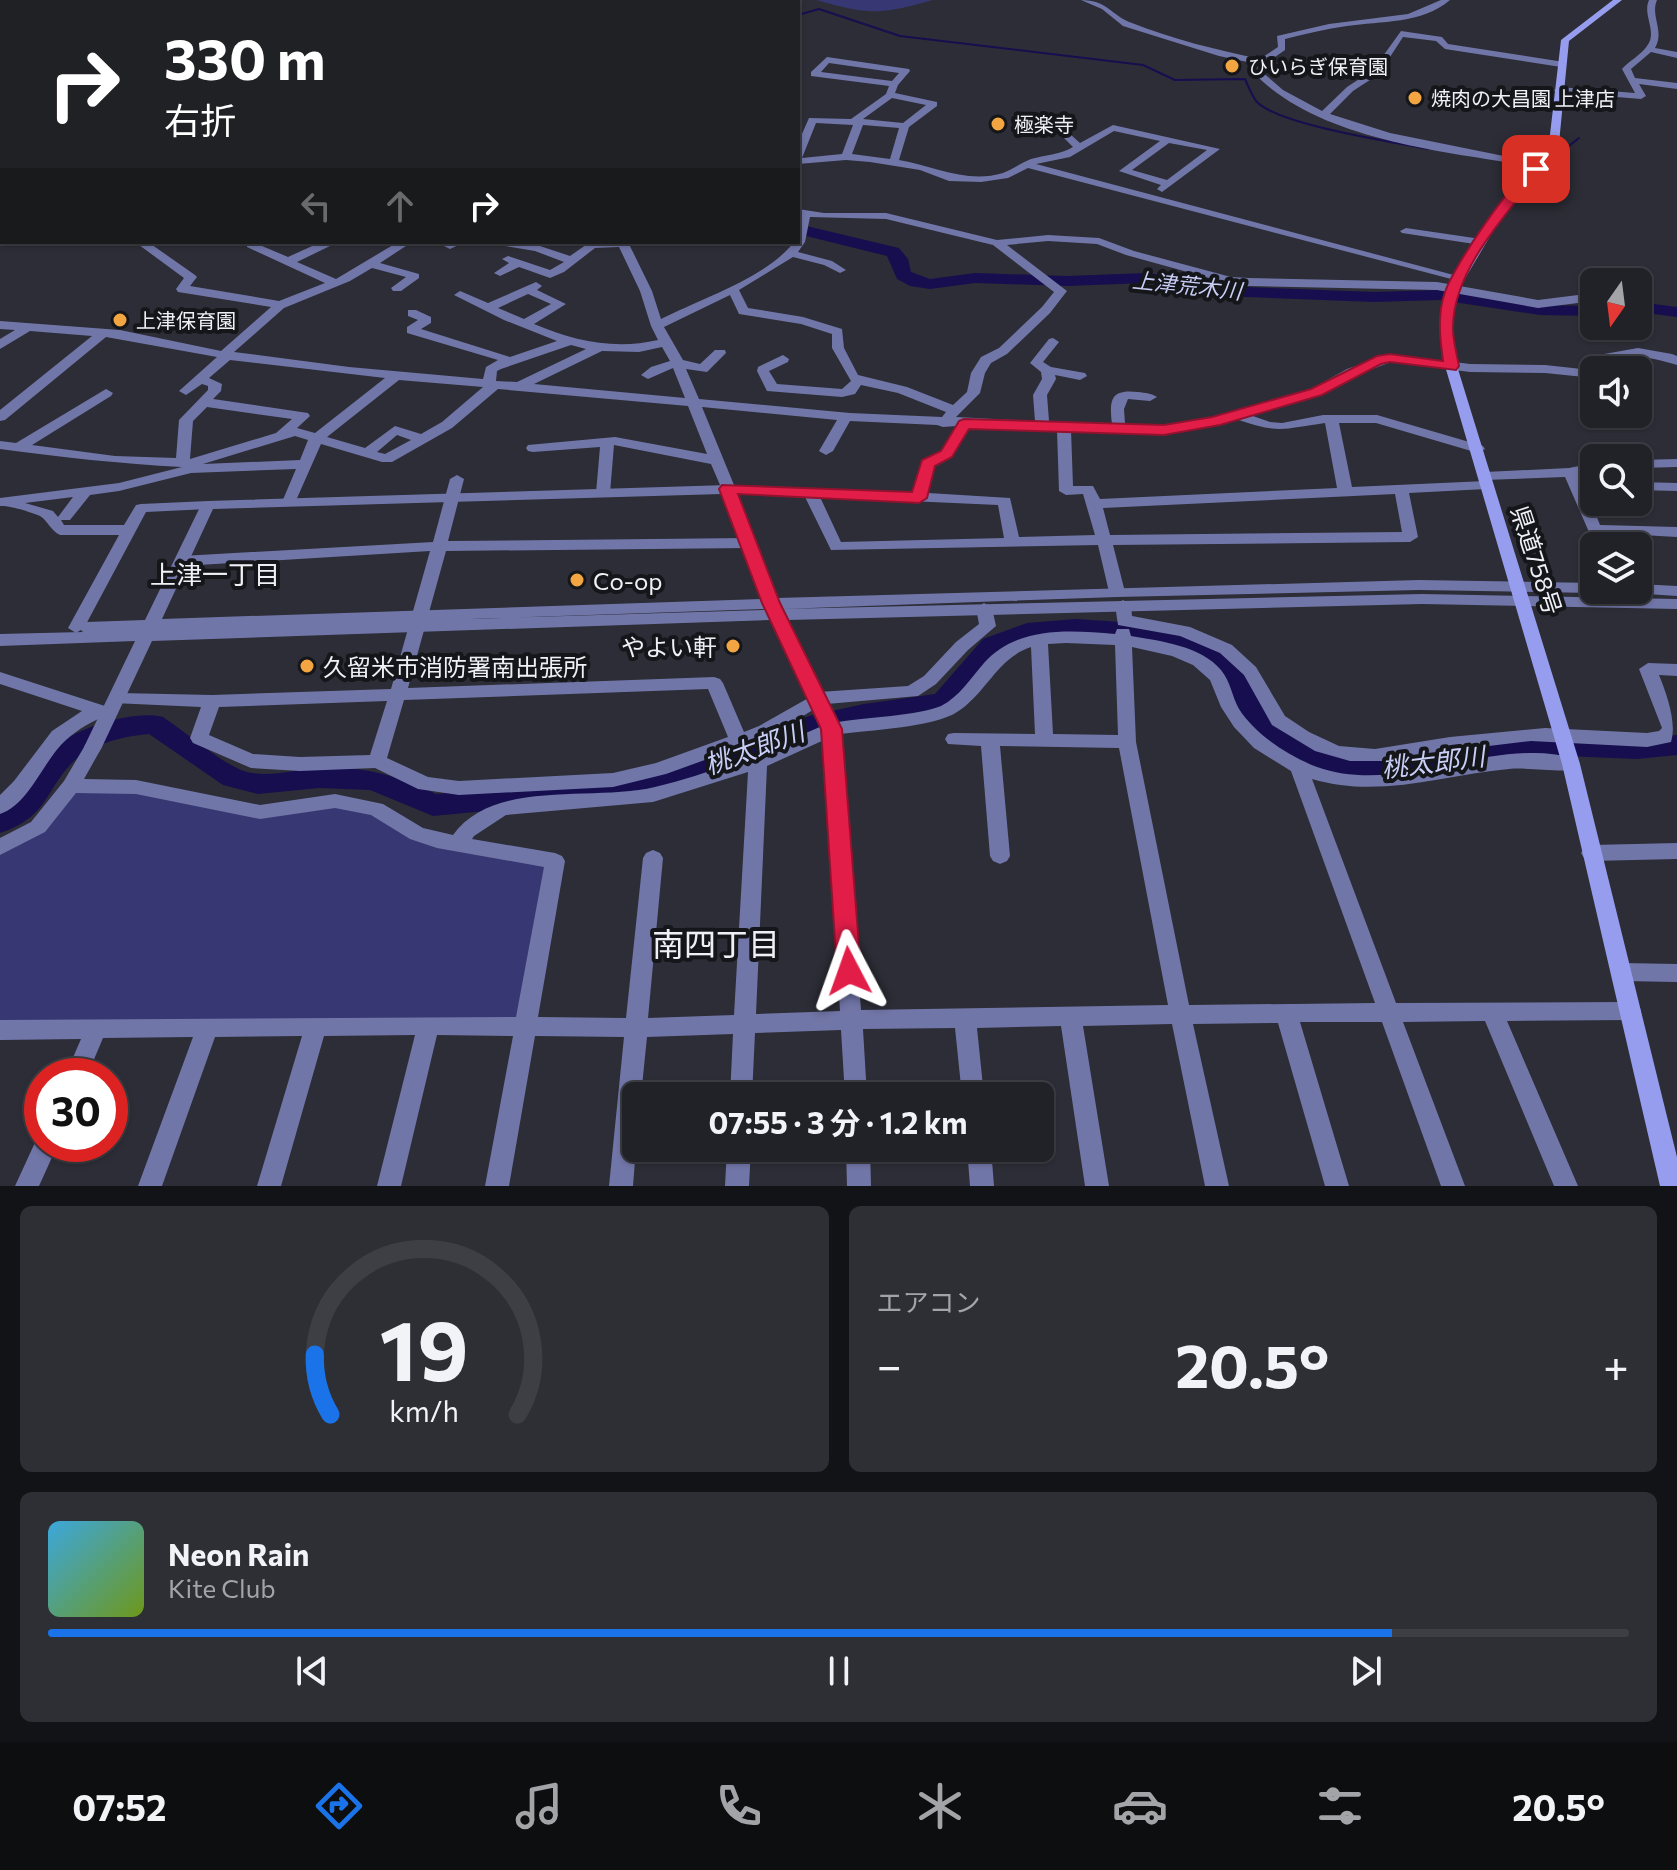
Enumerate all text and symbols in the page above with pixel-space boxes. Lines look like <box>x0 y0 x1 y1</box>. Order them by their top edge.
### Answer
text: 330 m <box>164 23 326 92</box>
icon: right <box>32 32 136 136</box>
place label: ひいらぎ保育園 <box>1248 54 1388 78</box>
marker: ひいらぎ保育園 <box>1223 57 1241 75</box>
place label: 焼肉の大昌園 上津店 <box>1431 86 1615 110</box>
marker: 焼肉の大昌園 上津店 <box>1406 89 1424 107</box>
text: 右折 <box>164 97 236 141</box>
place label: 極楽寺 <box>1014 112 1074 136</box>
marker: 極楽寺 <box>989 115 1007 133</box>
pin <box>1502 135 1570 203</box>
icon: arrive <box>1514 147 1558 191</box>
icon: left <box>294 184 338 228</box>
icon: ahead <box>378 184 422 228</box>
icon: right <box>462 184 506 228</box>
water label: 上津荒木川 <box>1131 266 1245 304</box>
north arrow <box>1580 268 1652 340</box>
map controls <box>1580 268 1652 604</box>
place label: 上津保育園 <box>136 308 236 332</box>
marker: 上津保育園 <box>111 311 129 329</box>
button: sound <box>1580 356 1652 428</box>
button: search <box>1580 444 1652 516</box>
street label: 県道758号 <box>1506 502 1568 618</box>
button: layers <box>1580 532 1652 604</box>
district label: 上津一丁目 <box>150 558 280 589</box>
place label: Co-op <box>593 566 662 595</box>
marker: Co-op <box>568 571 586 589</box>
place label: やよい軒 <box>621 632 717 661</box>
marker: やよい軒 <box>724 637 742 655</box>
place label: 久留米市消防署南出張所 <box>323 652 587 681</box>
marker: 久留米市消防署南出張所 <box>298 657 316 675</box>
water label: 桃太郎川 <box>700 714 811 779</box>
water label: 桃太郎川 <box>1379 739 1489 783</box>
district label: 南四丁目 <box>652 923 780 963</box>
position arrow <box>807 929 891 1013</box>
speed limit sign: 30 <box>24 1058 128 1162</box>
text: 07:55 · 3 分 · 1.2 km <box>709 1103 967 1140</box>
text: エアコン <box>877 1286 981 1317</box>
text: 19 <box>380 1296 469 1398</box>
text: 20.5° <box>1175 1327 1329 1400</box>
text: − <box>877 1337 902 1391</box>
text: + <box>1603 1337 1629 1391</box>
text: km/h <box>389 1393 459 1428</box>
text: Neon Rain <box>168 1535 309 1572</box>
text: Kite Club <box>168 1572 276 1603</box>
icon: previous <box>290 1649 334 1693</box>
icon: pause <box>817 1649 861 1693</box>
icon: next <box>1344 1649 1388 1693</box>
icon: directions <box>311 1778 367 1834</box>
icon: music <box>511 1778 567 1834</box>
icon: phone <box>711 1778 767 1834</box>
icon: climate <box>912 1778 968 1834</box>
icon: car <box>1112 1778 1168 1834</box>
icon: filters <box>1312 1778 1368 1834</box>
text: 07:52 <box>72 1784 167 1828</box>
text: 20.5° <box>1512 1784 1605 1828</box>

